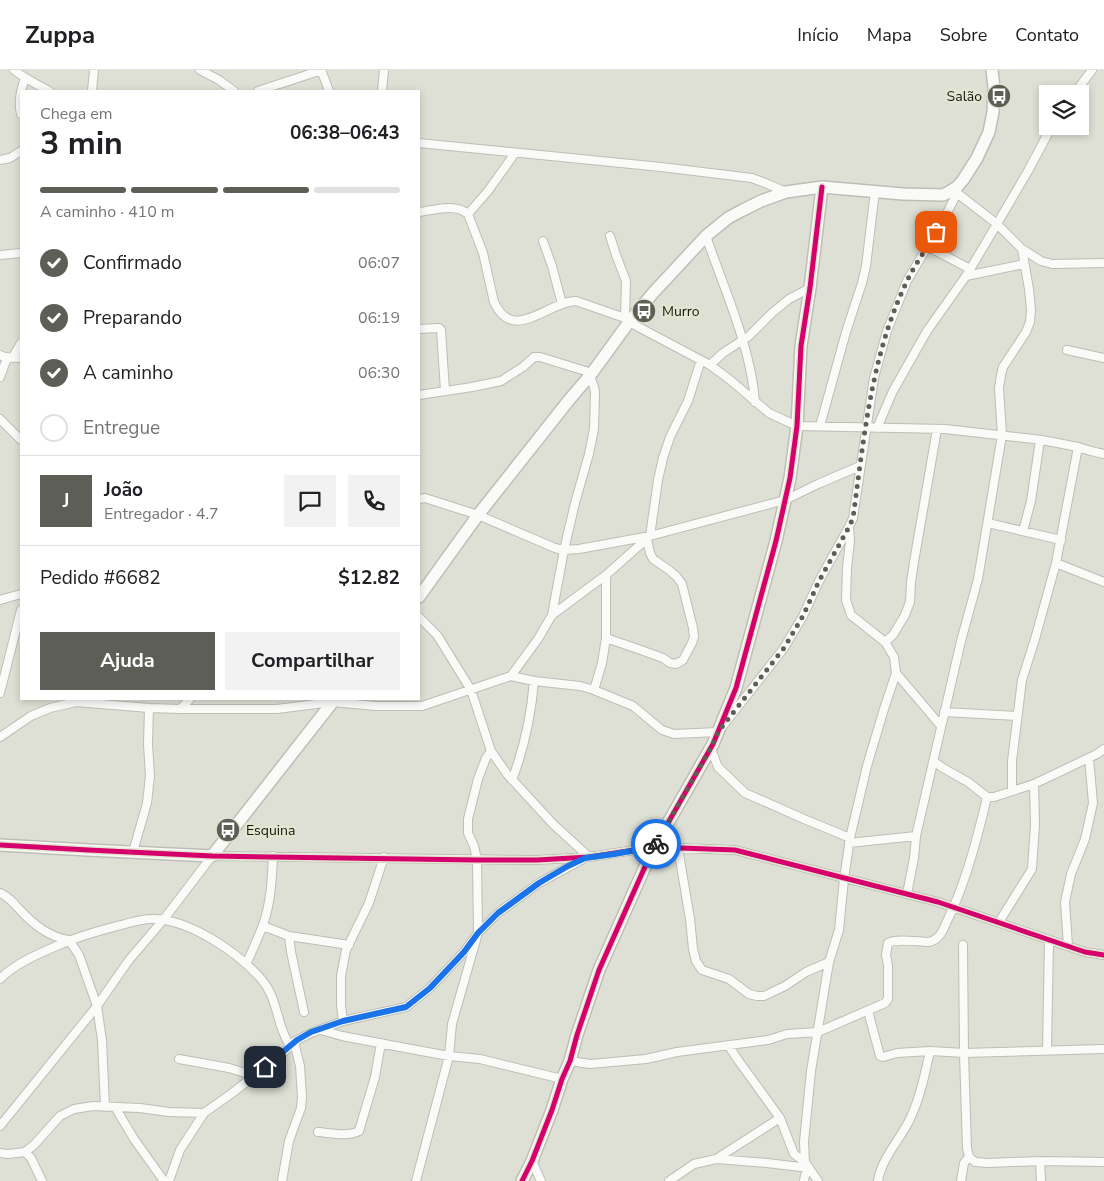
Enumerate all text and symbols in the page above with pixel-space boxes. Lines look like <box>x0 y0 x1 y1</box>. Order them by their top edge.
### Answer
text: Zuppa <box>25 19 95 51</box>
text: Início <box>797 23 839 47</box>
text: Mapa <box>867 23 912 47</box>
text: Sobre <box>940 23 987 47</box>
text: Contato <box>1015 23 1079 47</box>
bus stop icon: Salão <box>986 83 1012 109</box>
map controls <box>1039 85 1089 135</box>
button: layers <box>1039 85 1089 135</box>
place label: Salão <box>947 87 982 106</box>
text: Chega em <box>40 103 113 125</box>
text: 06:38–06:43 <box>290 120 400 146</box>
text: 3 min <box>40 122 123 165</box>
text: A caminho · 410 m <box>40 201 175 223</box>
pin <box>915 211 957 253</box>
icon: bag <box>922 218 950 246</box>
icon: check <box>40 249 68 277</box>
text: Confirmado <box>83 250 182 276</box>
text: 06:07 <box>358 252 400 274</box>
bus stop icon: Murro <box>631 298 657 324</box>
place label: Murro <box>662 302 700 321</box>
icon: check <box>40 304 68 332</box>
text: Preparando <box>83 305 182 331</box>
text: 06:19 <box>358 307 400 329</box>
icon: check <box>40 359 68 387</box>
text: A caminho <box>83 360 173 386</box>
text: 06:30 <box>358 362 400 384</box>
text: Entregue <box>83 415 160 441</box>
button: chat <box>284 475 336 527</box>
button: phone <box>348 475 400 527</box>
text: João <box>104 477 143 503</box>
text: J <box>63 488 69 514</box>
text: Entregador · 4.7 <box>104 503 219 525</box>
text: Pedido #6682 <box>40 565 161 591</box>
text: $12.82 <box>338 565 400 591</box>
button: Ajuda <box>40 632 215 690</box>
button: Compartilhar <box>225 632 400 690</box>
bus stop icon: Esquina <box>215 817 241 843</box>
courier <box>631 819 681 869</box>
place label: Esquina <box>246 821 295 840</box>
icon: bike <box>642 830 670 858</box>
pin <box>244 1046 286 1088</box>
icon: home <box>251 1053 279 1081</box>

